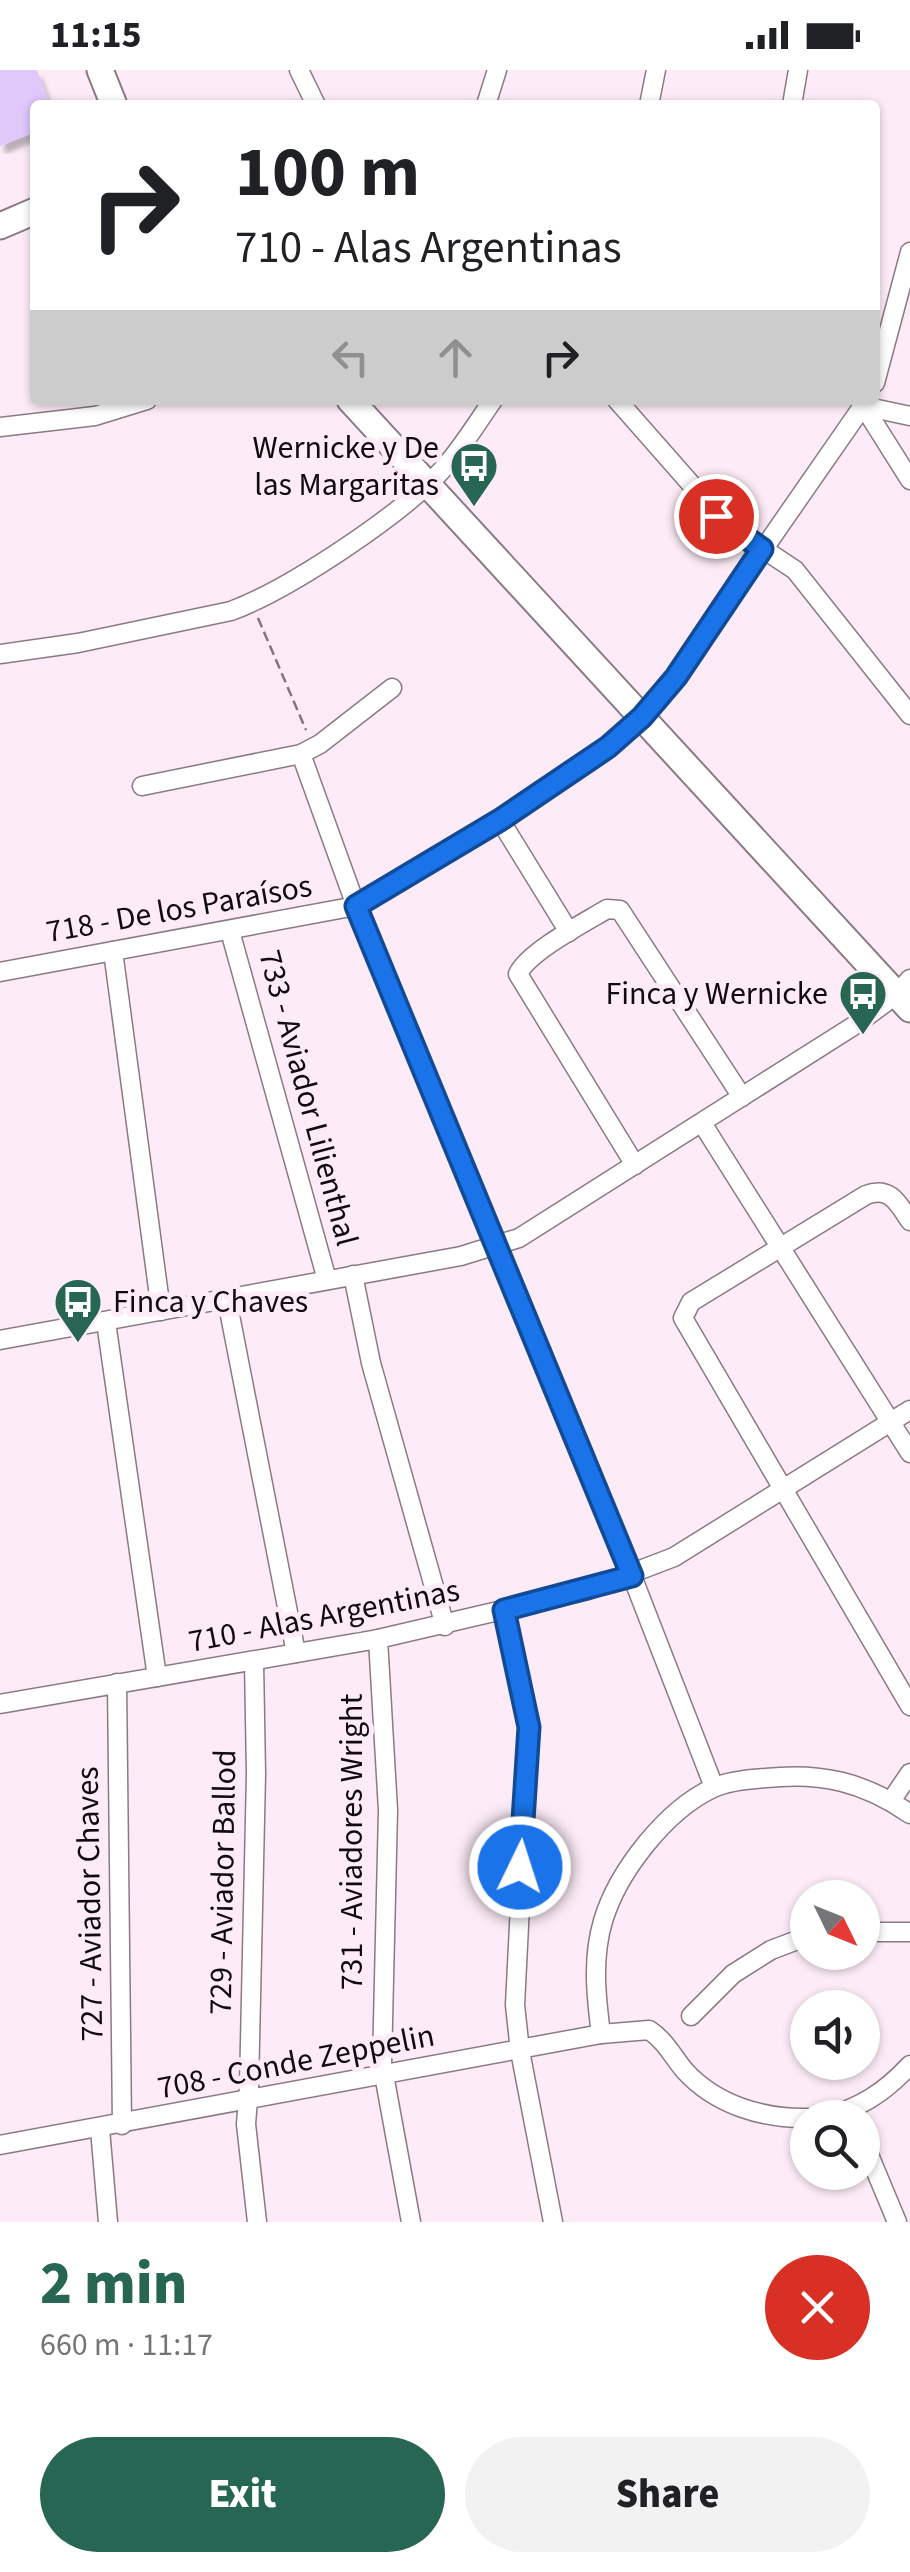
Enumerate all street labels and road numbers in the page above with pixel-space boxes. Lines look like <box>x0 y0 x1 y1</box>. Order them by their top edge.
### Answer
street label: 718 - De los Paraísos <box>43 863 315 955</box>
street label: 733 - Aviador Lilienthal <box>246 945 370 1251</box>
street label: 710 - Alas Argentinas <box>185 1567 463 1665</box>
street label: 731 - Aviadores Wright <box>329 1694 375 1990</box>
street label: 729 - Aviador Ballod <box>198 1749 248 2015</box>
street label: 727 - Aviador Chaves <box>65 1766 115 2042</box>
street label: 708 - Conde Zeppelin <box>154 2013 438 2111</box>

